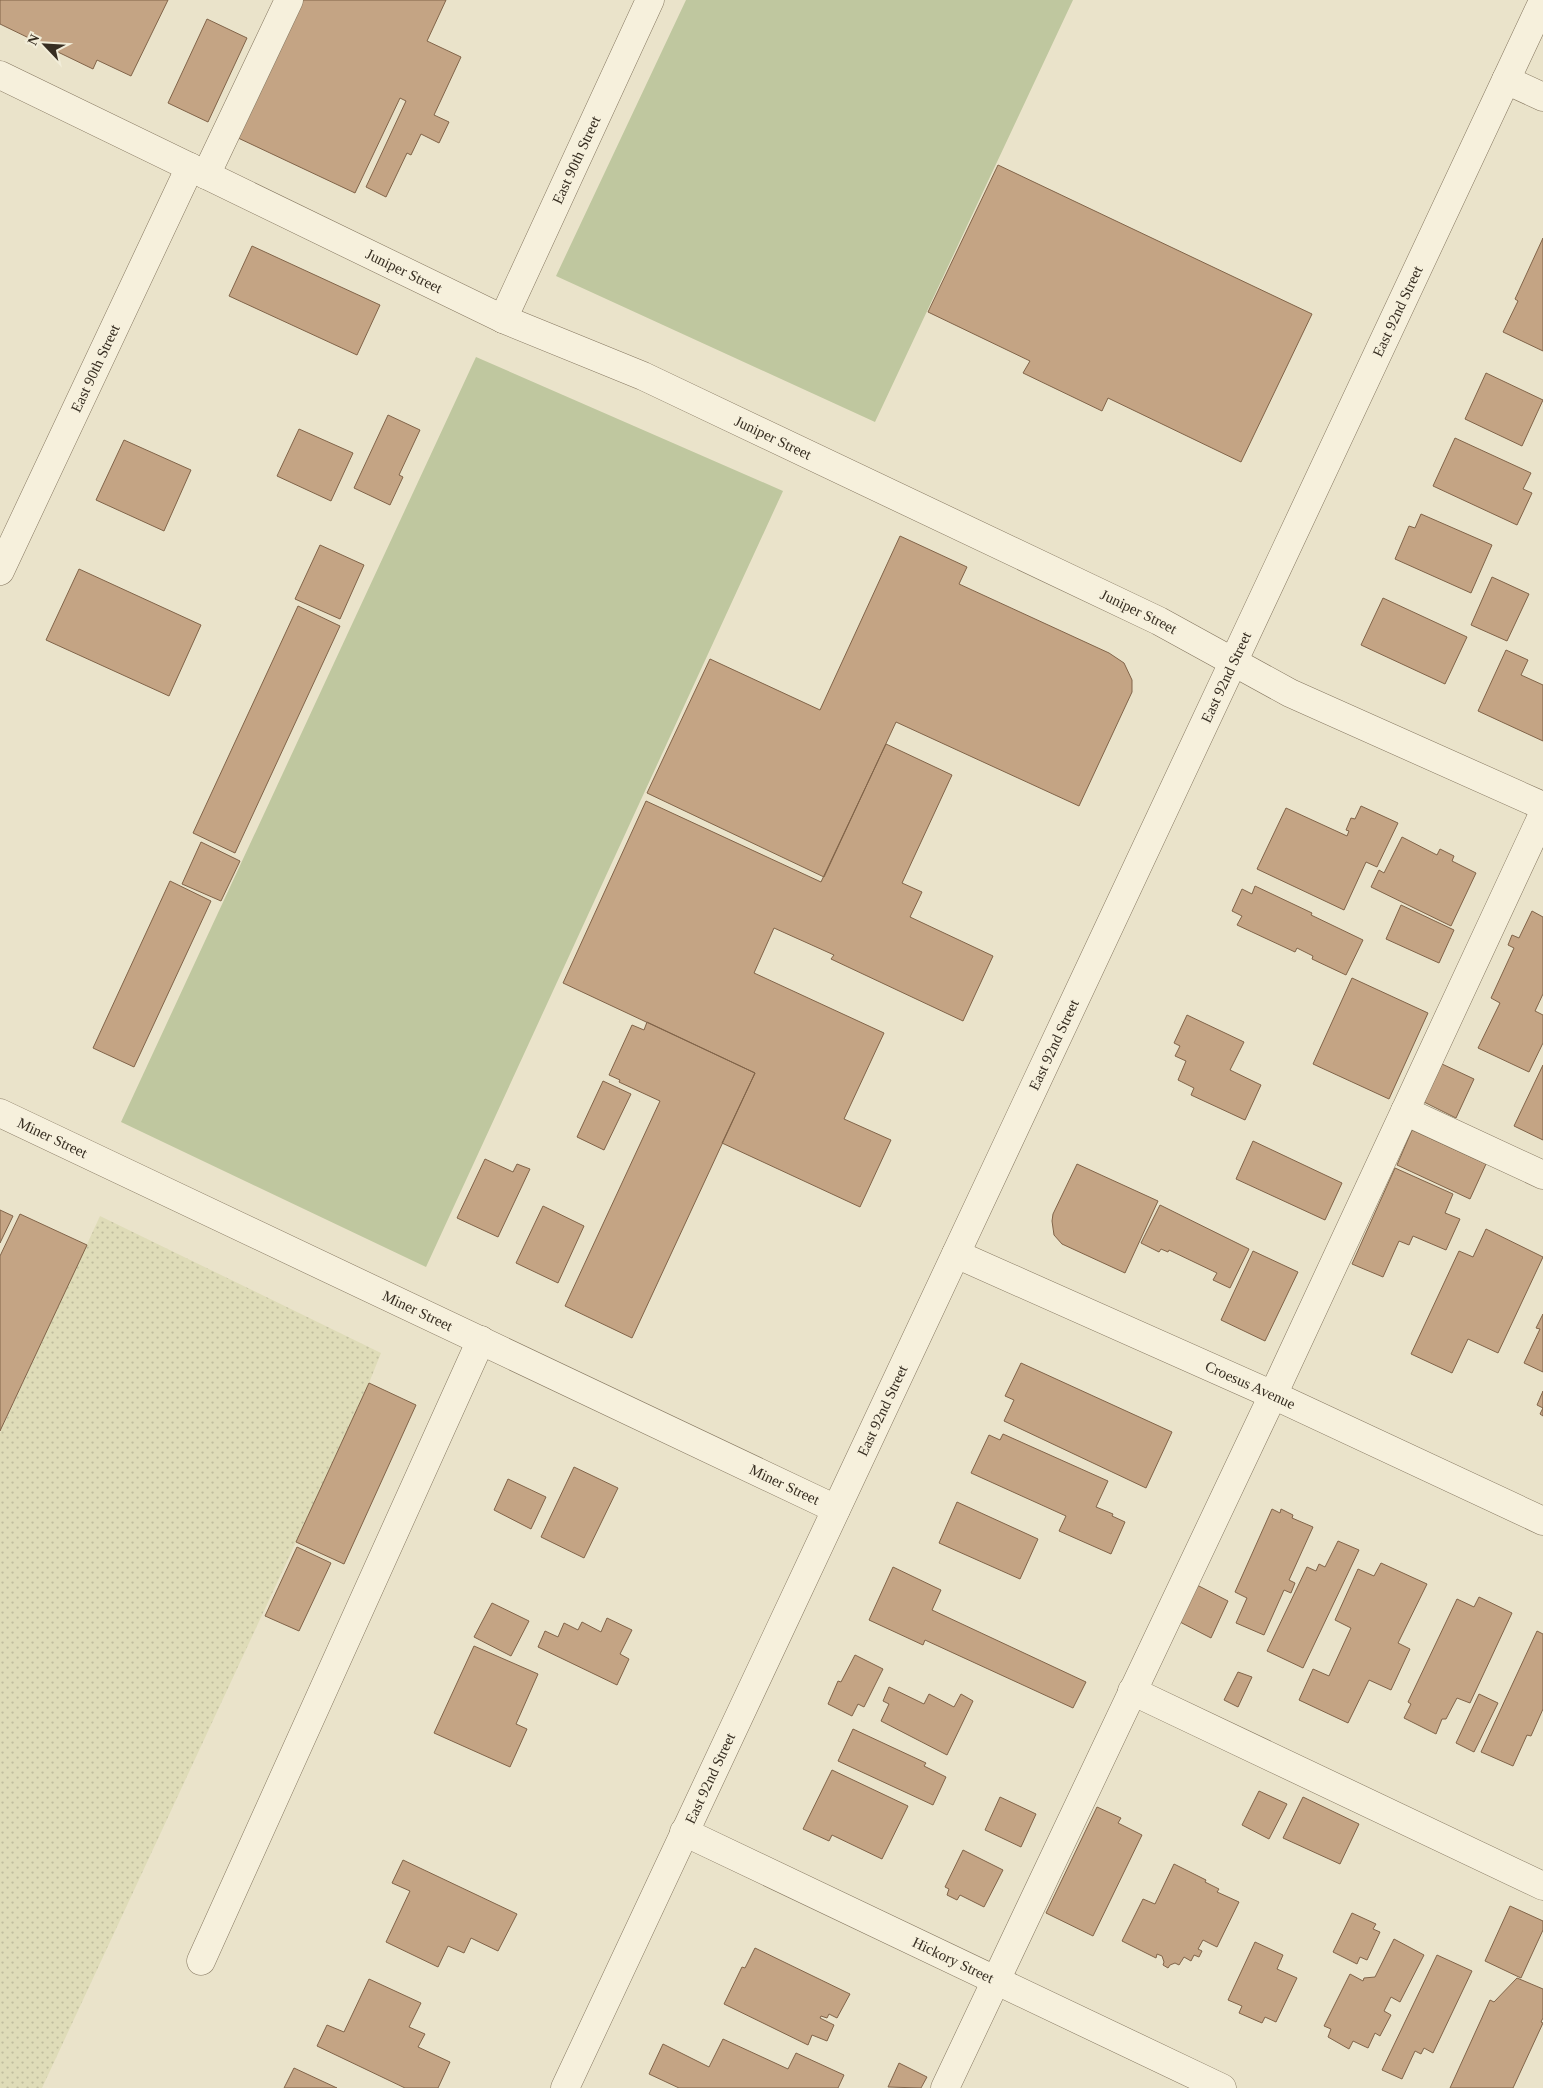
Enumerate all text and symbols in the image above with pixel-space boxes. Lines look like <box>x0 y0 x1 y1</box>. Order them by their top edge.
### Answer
north arrow <box>20 20 70 70</box>
text: N <box>25 32 43 47</box>
street label: East 90th Street <box>549 113 604 207</box>
street label: Juniper Street <box>363 246 446 297</box>
street label: East 92nd Street <box>1369 263 1426 359</box>
street label: East 90th Street <box>68 321 123 415</box>
street label: Juniper Street <box>732 413 815 463</box>
street label: Juniper Street <box>1098 586 1180 638</box>
street label: East 92nd Street <box>1198 629 1255 725</box>
street label: East 92nd Street <box>1026 996 1082 1093</box>
street label: Miner Street <box>15 1114 91 1162</box>
street label: Miner Street <box>380 1287 456 1335</box>
street label: Croesus Avenue <box>1203 1358 1298 1412</box>
street label: East 92nd Street <box>854 1362 911 1459</box>
street label: Miner Street <box>747 1461 823 1508</box>
street label: East 92nd Street <box>682 1730 739 1826</box>
street label: Hickory Street <box>910 1934 997 1987</box>

